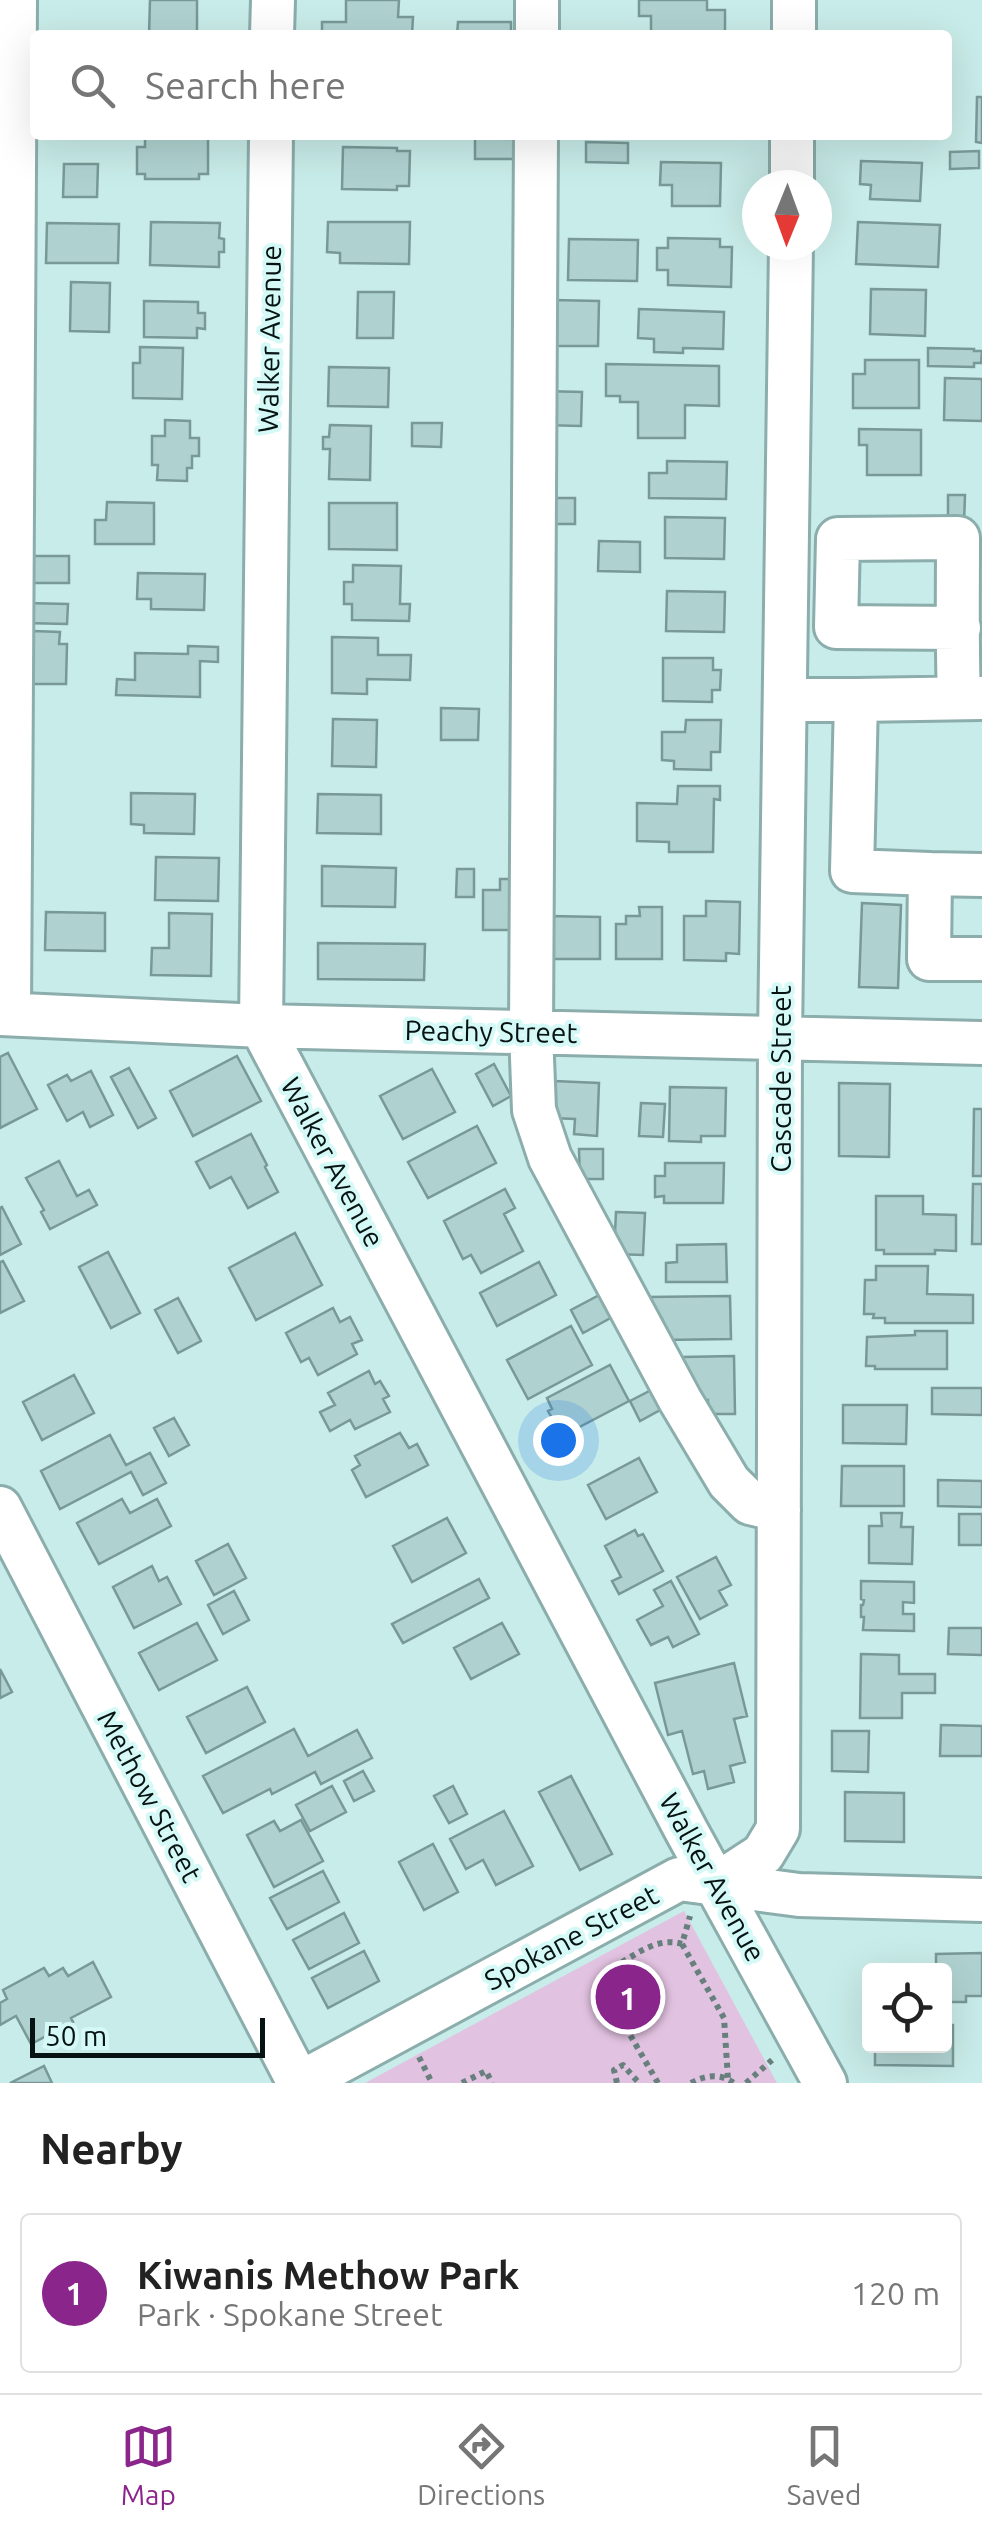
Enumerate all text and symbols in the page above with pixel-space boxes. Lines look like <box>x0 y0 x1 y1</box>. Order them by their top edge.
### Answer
search box <box>30 30 952 140</box>
icon: search <box>65 58 120 113</box>
text: Search here <box>145 64 346 106</box>
north arrow <box>742 170 832 260</box>
street label: Walker Avenue <box>252 245 286 433</box>
street label: Cascade Street <box>765 985 796 1173</box>
street label: Peachy Street <box>404 1014 578 1048</box>
street label: Walker Avenue <box>275 1072 391 1252</box>
your location <box>533 1415 584 1466</box>
street label: Methow Street <box>92 1705 208 1887</box>
street label: Walker Avenue <box>654 1787 772 1967</box>
street label: Spokane Street <box>479 1878 663 1996</box>
pin: 1 <box>596 1960 660 2034</box>
map controls <box>862 1963 952 2053</box>
button: locate <box>862 1963 952 2053</box>
scale bar <box>30 2013 265 2058</box>
text: 50 m <box>45 2020 107 2051</box>
text: Nearby <box>40 2125 183 2172</box>
text: Kiwanis Methow Park <box>137 2254 519 2296</box>
text: 1 <box>65 2275 84 2311</box>
text: 120 m <box>851 2275 940 2311</box>
text: Park · Spokane Street <box>137 2296 443 2332</box>
tab: Map <box>121 2419 176 2510</box>
tab: Directions <box>417 2419 545 2510</box>
tab: Saved <box>787 2419 861 2510</box>

